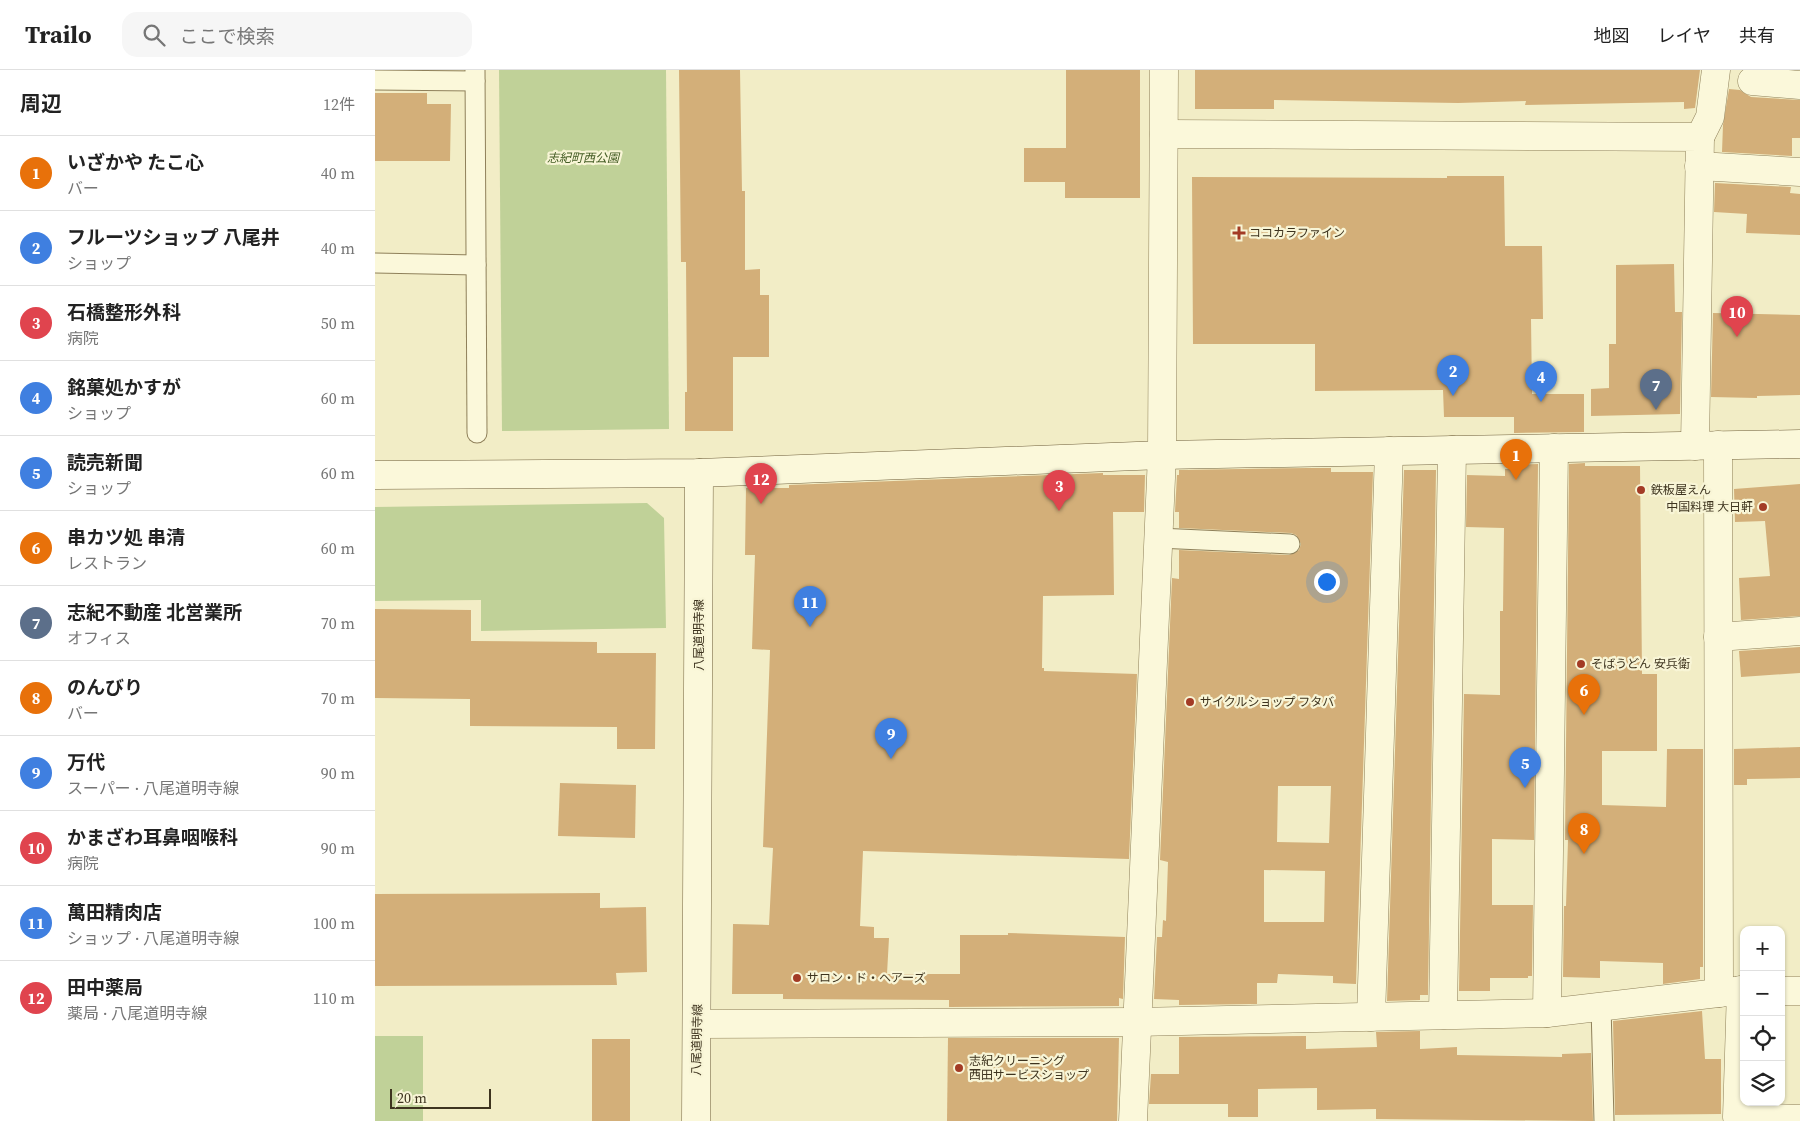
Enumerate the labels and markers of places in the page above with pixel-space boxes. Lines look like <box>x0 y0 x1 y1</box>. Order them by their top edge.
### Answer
place label: ココカラファイン <box>1249 225 1345 241</box>
marker: ココカラファイン <box>1233 227 1245 239</box>
pin: 10 <box>1721 296 1753 337</box>
pin: 2 <box>1437 355 1469 396</box>
pin: 4 <box>1525 361 1557 402</box>
pin: 7 <box>1640 369 1672 410</box>
pin: 1 <box>1500 439 1532 480</box>
pin: 12 <box>745 463 777 504</box>
pin: 3 <box>1043 470 1075 511</box>
place label: 鉄板屋えん <box>1651 482 1711 498</box>
marker: 鉄板屋えん <box>1635 484 1647 496</box>
place label: 中国料理 大日軒 <box>1666 499 1753 515</box>
marker: 中国料理 大日軒 <box>1757 501 1769 513</box>
pin: 11 <box>794 586 826 627</box>
place label: そばうどん 安兵衛 <box>1591 656 1690 672</box>
marker: そばうどん 安兵衛 <box>1575 658 1587 670</box>
pin: 6 <box>1568 674 1600 715</box>
place label: サイクルショップ フタバ <box>1200 694 1334 710</box>
marker: サイクルショップ フタバ <box>1184 696 1196 708</box>
pin: 9 <box>875 718 907 759</box>
pin: 5 <box>1509 747 1541 788</box>
pin: 8 <box>1568 813 1600 854</box>
place label: サロン・ド・ヘアーズ <box>807 970 926 986</box>
marker: サロン・ド・ヘアーズ <box>791 972 803 984</box>
place label: 志紀クリーニング 西田サービスショップ <box>969 1053 1089 1083</box>
marker: 志紀クリーニング 西田サービスショップ <box>953 1062 965 1074</box>

